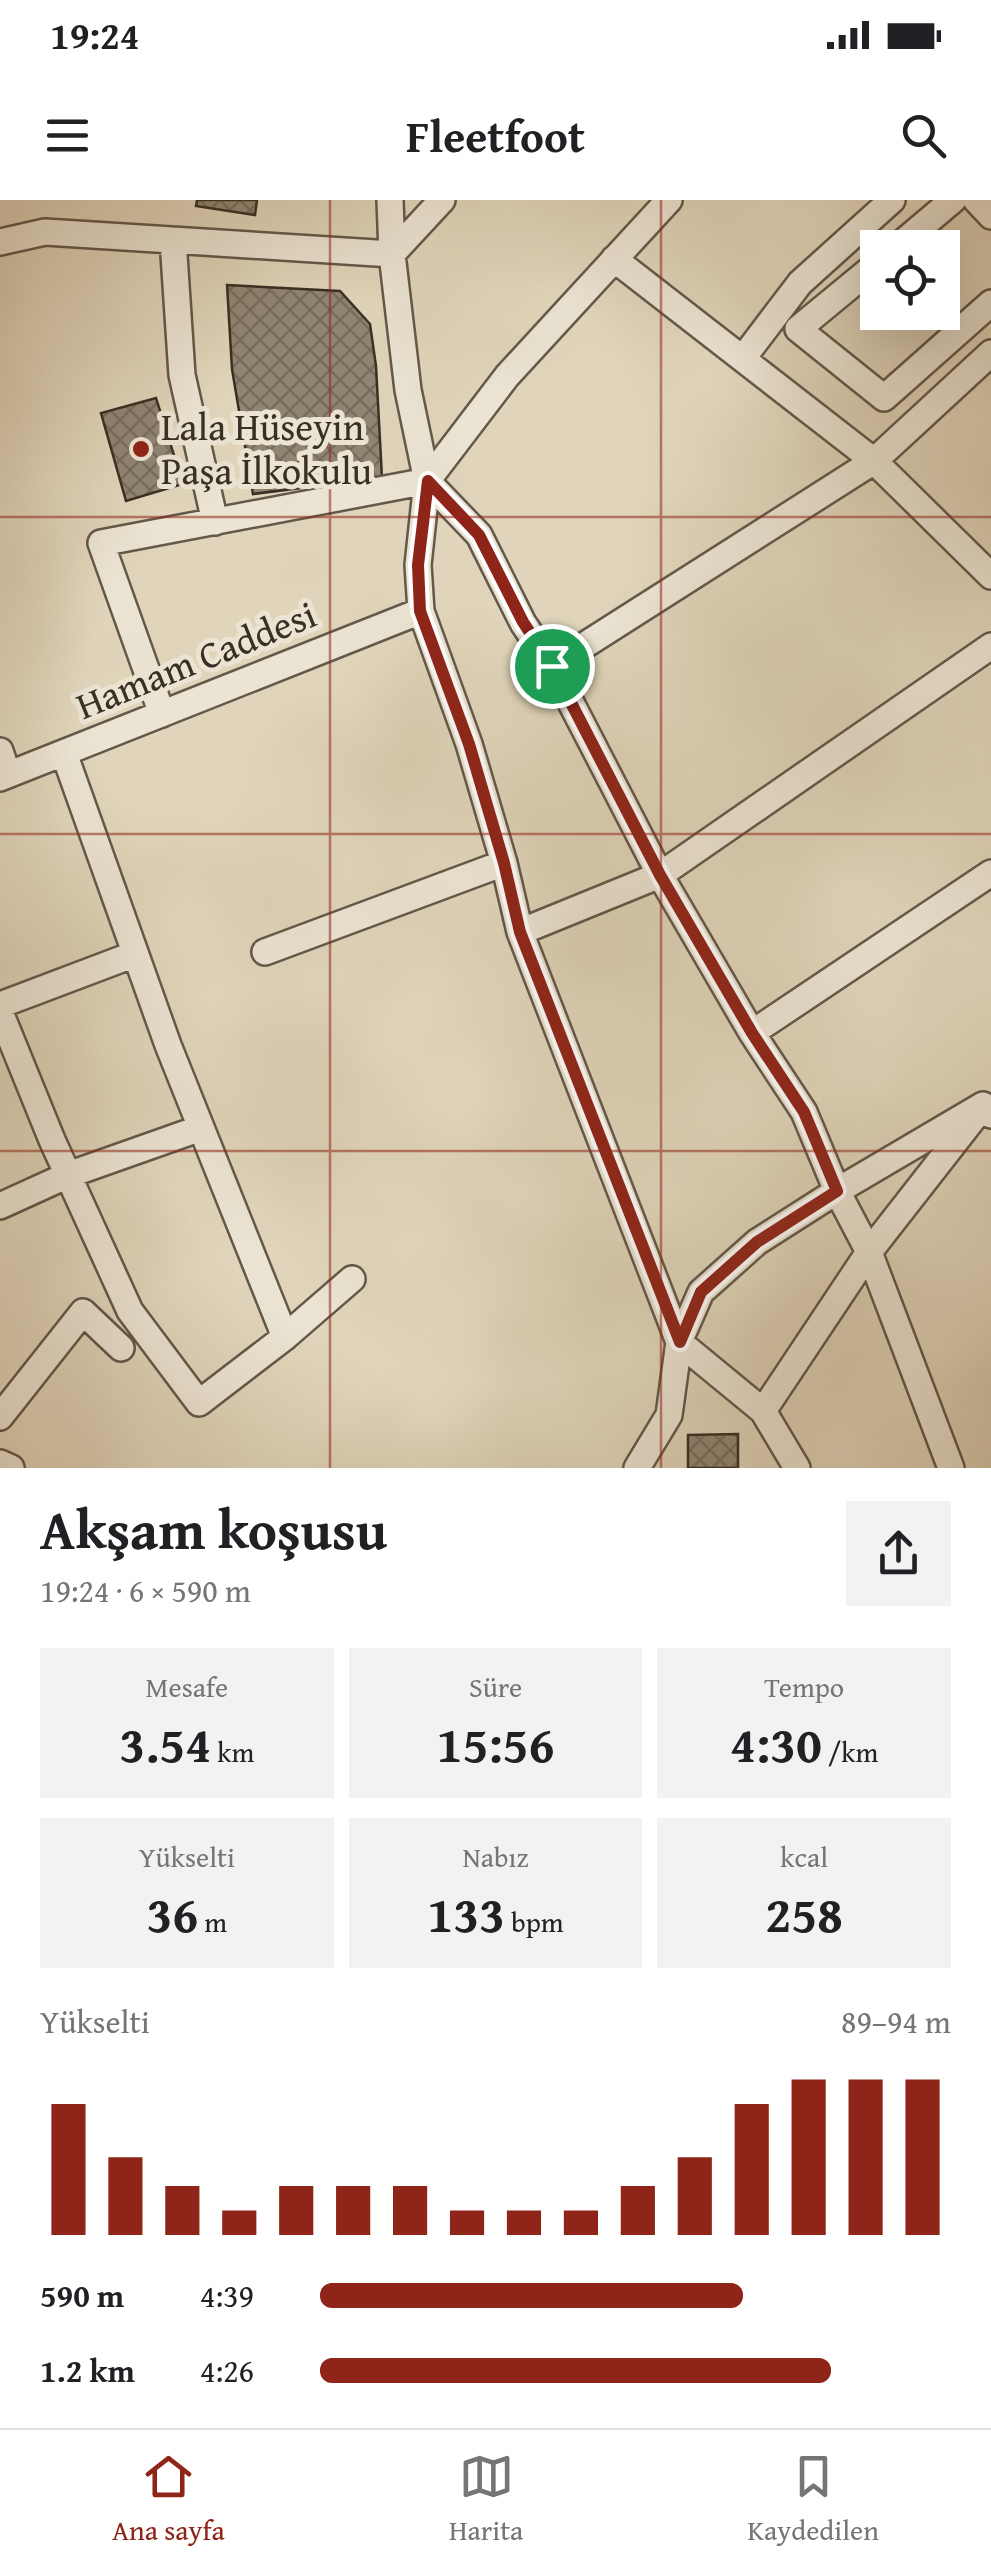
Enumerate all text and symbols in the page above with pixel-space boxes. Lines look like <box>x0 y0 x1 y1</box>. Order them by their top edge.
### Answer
text: 19:24 <box>50 7 140 63</box>
text: Fleetfoot <box>406 103 585 168</box>
icon: menu <box>40 108 95 163</box>
icon: search <box>896 108 951 163</box>
map controls <box>860 230 960 330</box>
button: locate <box>860 230 960 330</box>
place label: Lala Hüseyin Paşa İlkokulu <box>161 398 373 498</box>
marker: Lala Hüseyin Paşa İlkokulu <box>130 438 152 460</box>
street label: Hamam Caddesi <box>67 585 324 733</box>
pin <box>510 624 595 709</box>
icon: arrive <box>525 639 580 694</box>
text: Akşam koşusu <box>40 1489 387 1569</box>
button: share <box>846 1501 951 1606</box>
text: 19:24 · 6 × 590 m <box>40 1567 251 1614</box>
text: Mesafe <box>146 1666 228 1707</box>
text: Süre <box>469 1666 522 1707</box>
text: Tempo <box>764 1666 844 1707</box>
text: 3.54 <box>119 1707 211 1780</box>
text: 15:56 <box>437 1707 554 1780</box>
text: 4:30 <box>730 1707 822 1780</box>
text: km <box>211 1731 254 1772</box>
text: /km <box>822 1731 878 1772</box>
text: Yükselti <box>139 1836 235 1877</box>
text: Nabız <box>462 1836 529 1877</box>
text: kcal <box>780 1836 828 1877</box>
text: 36 <box>146 1877 198 1950</box>
text: 133 <box>427 1877 505 1950</box>
text: 258 <box>765 1877 843 1950</box>
text: m <box>198 1901 227 1942</box>
text: bpm <box>505 1901 564 1942</box>
text: Yükselti <box>40 1998 150 2045</box>
text: 89–94 m <box>841 1998 951 2045</box>
text: 590 m <box>40 2272 124 2319</box>
text: 4:39 <box>200 2272 254 2319</box>
text: 1.2 km <box>40 2347 135 2394</box>
text: 4:26 <box>200 2347 254 2394</box>
tab: Ana sayfa <box>112 2449 225 2550</box>
tab: Harita <box>449 2449 523 2550</box>
tab: Kaydedilen <box>748 2449 879 2550</box>

